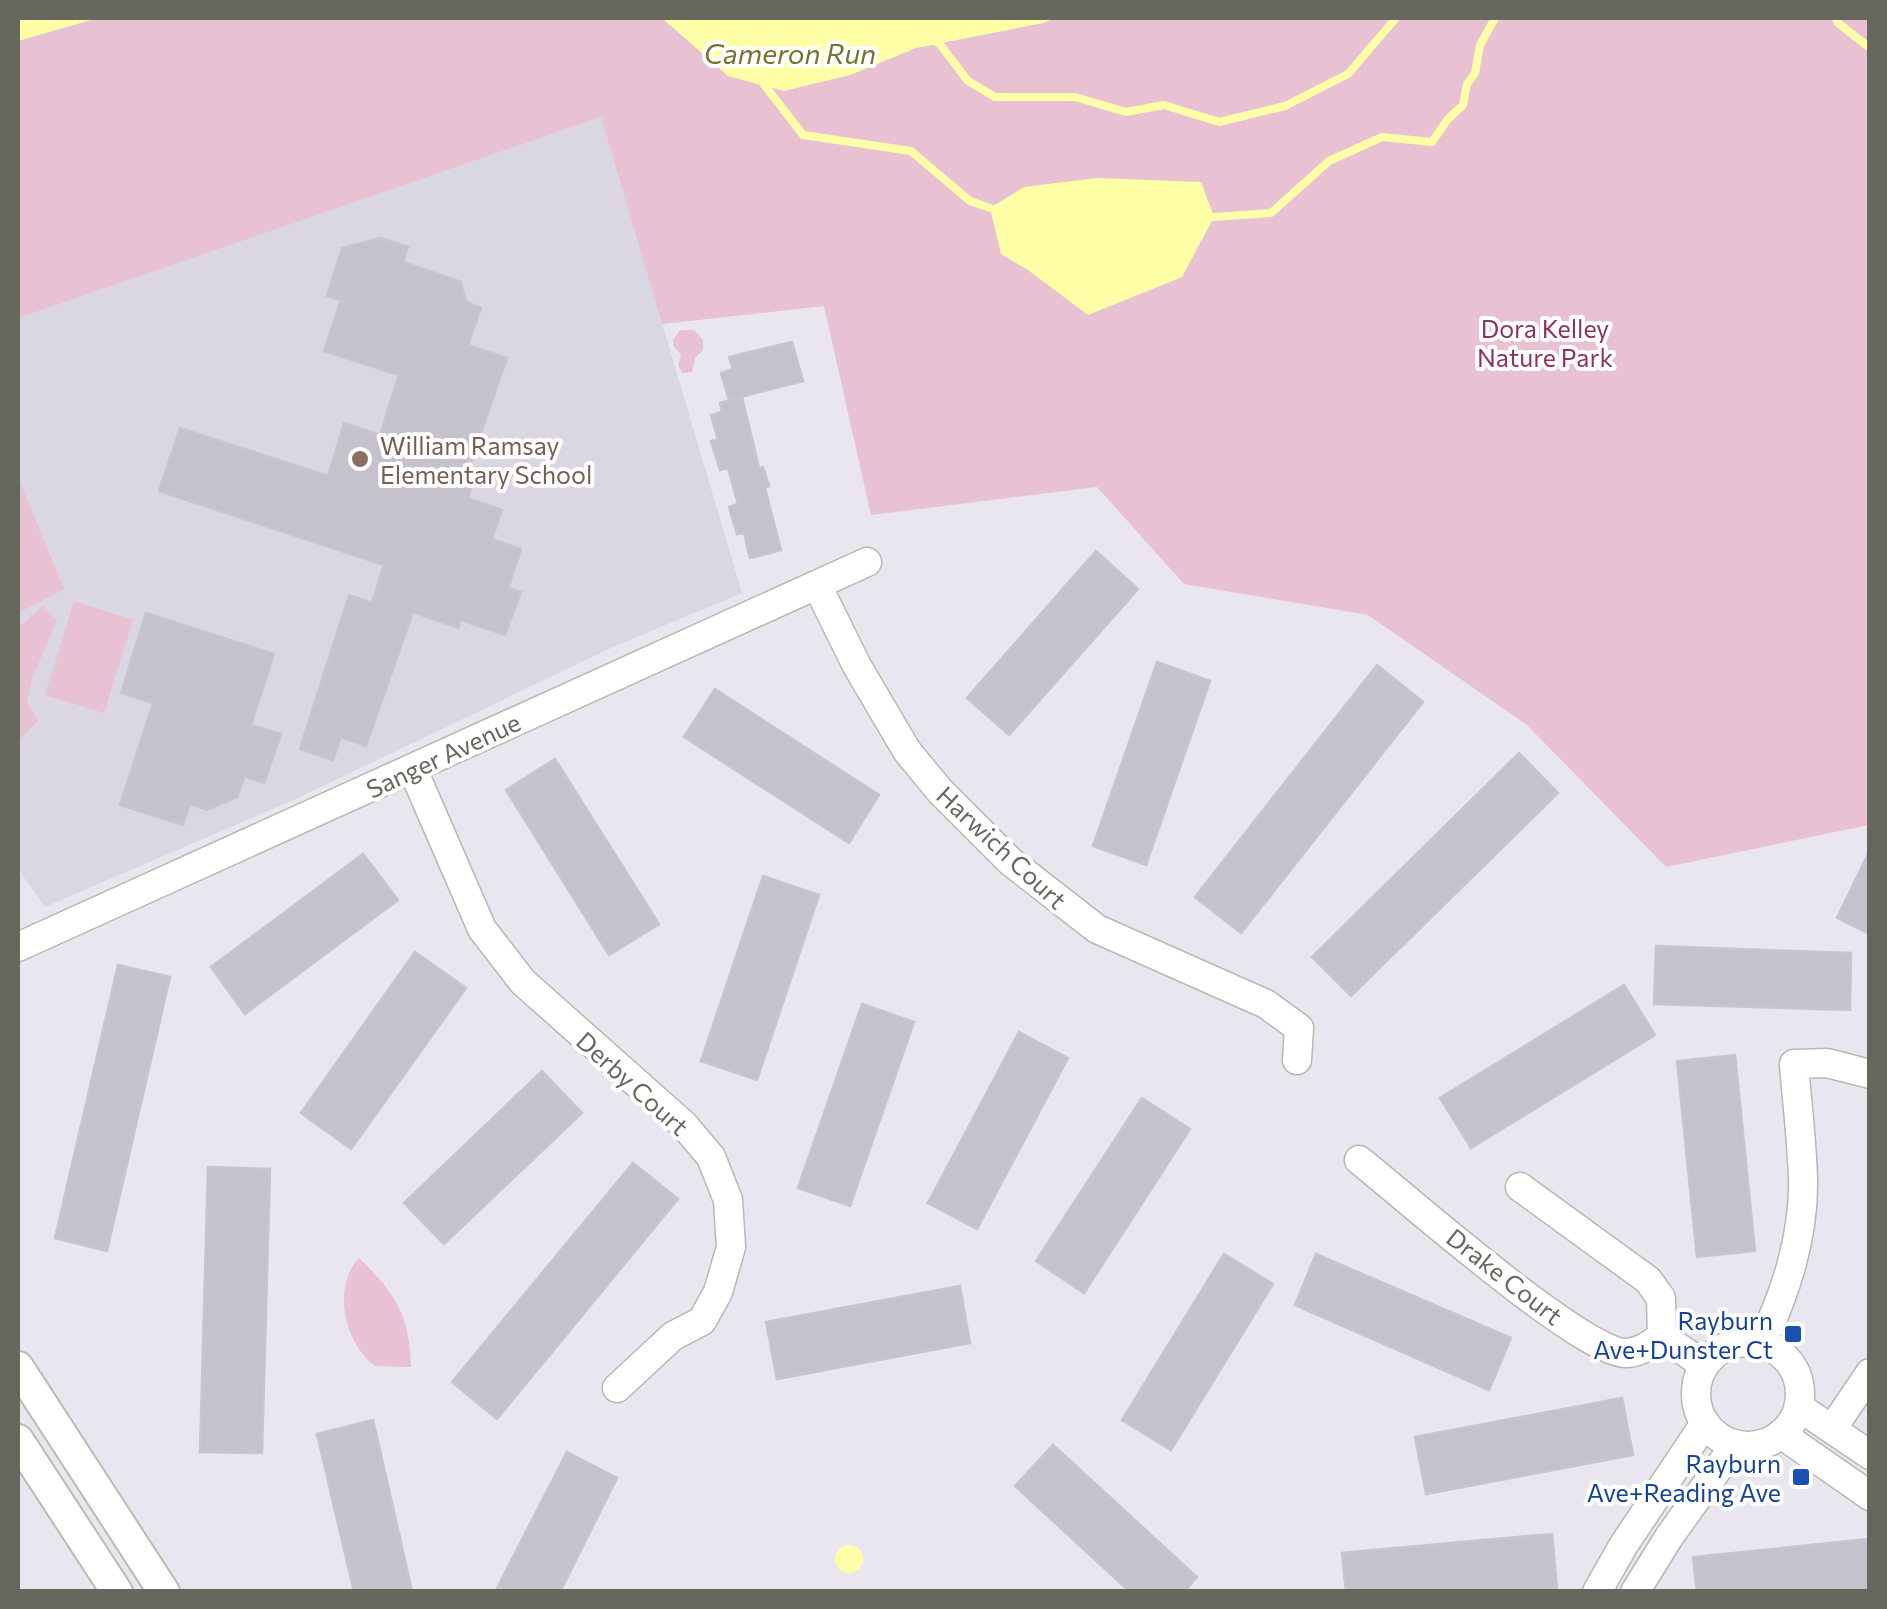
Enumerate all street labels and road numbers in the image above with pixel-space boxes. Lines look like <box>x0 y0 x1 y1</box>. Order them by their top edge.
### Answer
street label: Sanger Avenue <box>361 706 525 804</box>
street label: Harwich Court <box>931 779 1073 915</box>
street label: Derby Court <box>571 1025 695 1141</box>
street label: Drake Court <box>1441 1222 1569 1330</box>

